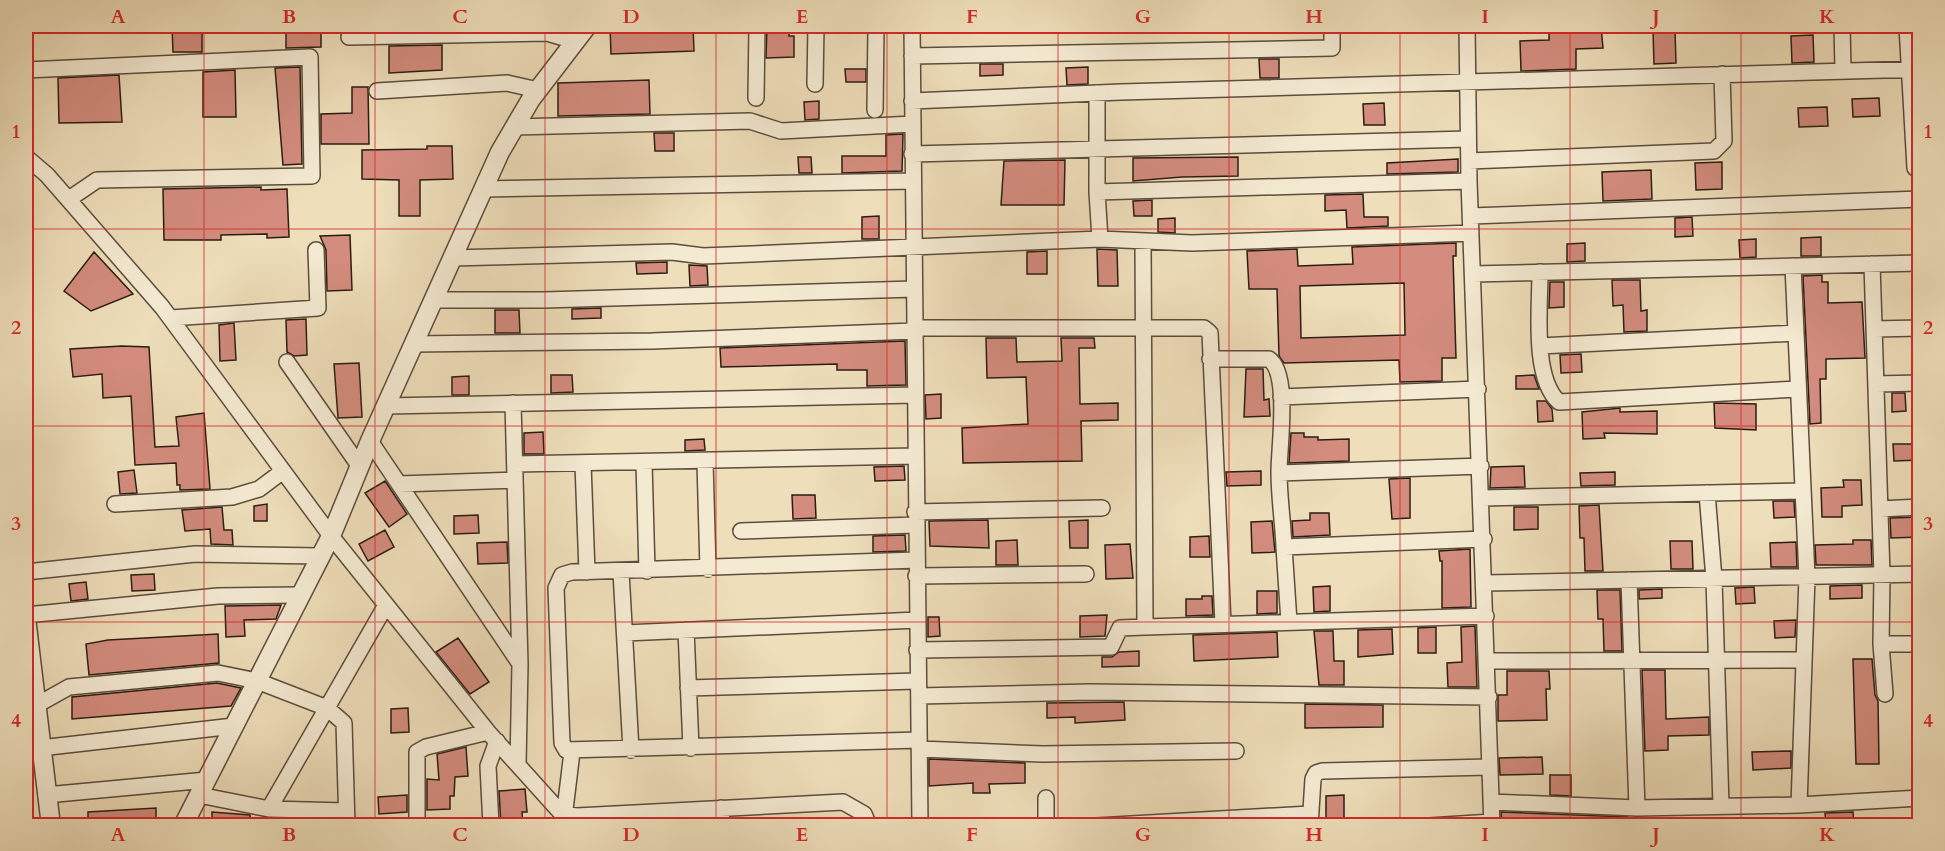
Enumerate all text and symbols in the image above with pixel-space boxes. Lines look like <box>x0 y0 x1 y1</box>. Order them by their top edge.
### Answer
text: A <box>110 3 126 30</box>
text: B <box>282 3 296 30</box>
text: C <box>452 3 468 30</box>
text: D <box>622 3 640 30</box>
text: E <box>796 3 808 30</box>
text: F <box>966 3 978 30</box>
text: G <box>1135 3 1151 30</box>
text: H <box>1305 3 1323 30</box>
text: I <box>1481 3 1489 30</box>
text: J <box>1649 3 1660 30</box>
text: K <box>1819 3 1836 30</box>
text: 1 <box>11 118 21 145</box>
text: 1 <box>1923 118 1933 145</box>
text: 2 <box>11 314 21 341</box>
text: 2 <box>1923 314 1933 341</box>
text: 3 <box>11 510 21 537</box>
text: 3 <box>1923 510 1933 537</box>
text: 4 <box>11 707 21 734</box>
text: 4 <box>1923 707 1933 734</box>
text: A <box>110 821 126 848</box>
text: B <box>282 821 296 848</box>
text: C <box>452 821 468 848</box>
text: D <box>622 821 640 848</box>
text: E <box>796 821 808 848</box>
text: F <box>966 821 978 848</box>
text: G <box>1135 821 1151 848</box>
text: H <box>1305 821 1323 848</box>
text: I <box>1481 821 1489 848</box>
text: J <box>1649 821 1660 848</box>
text: K <box>1819 821 1836 848</box>

